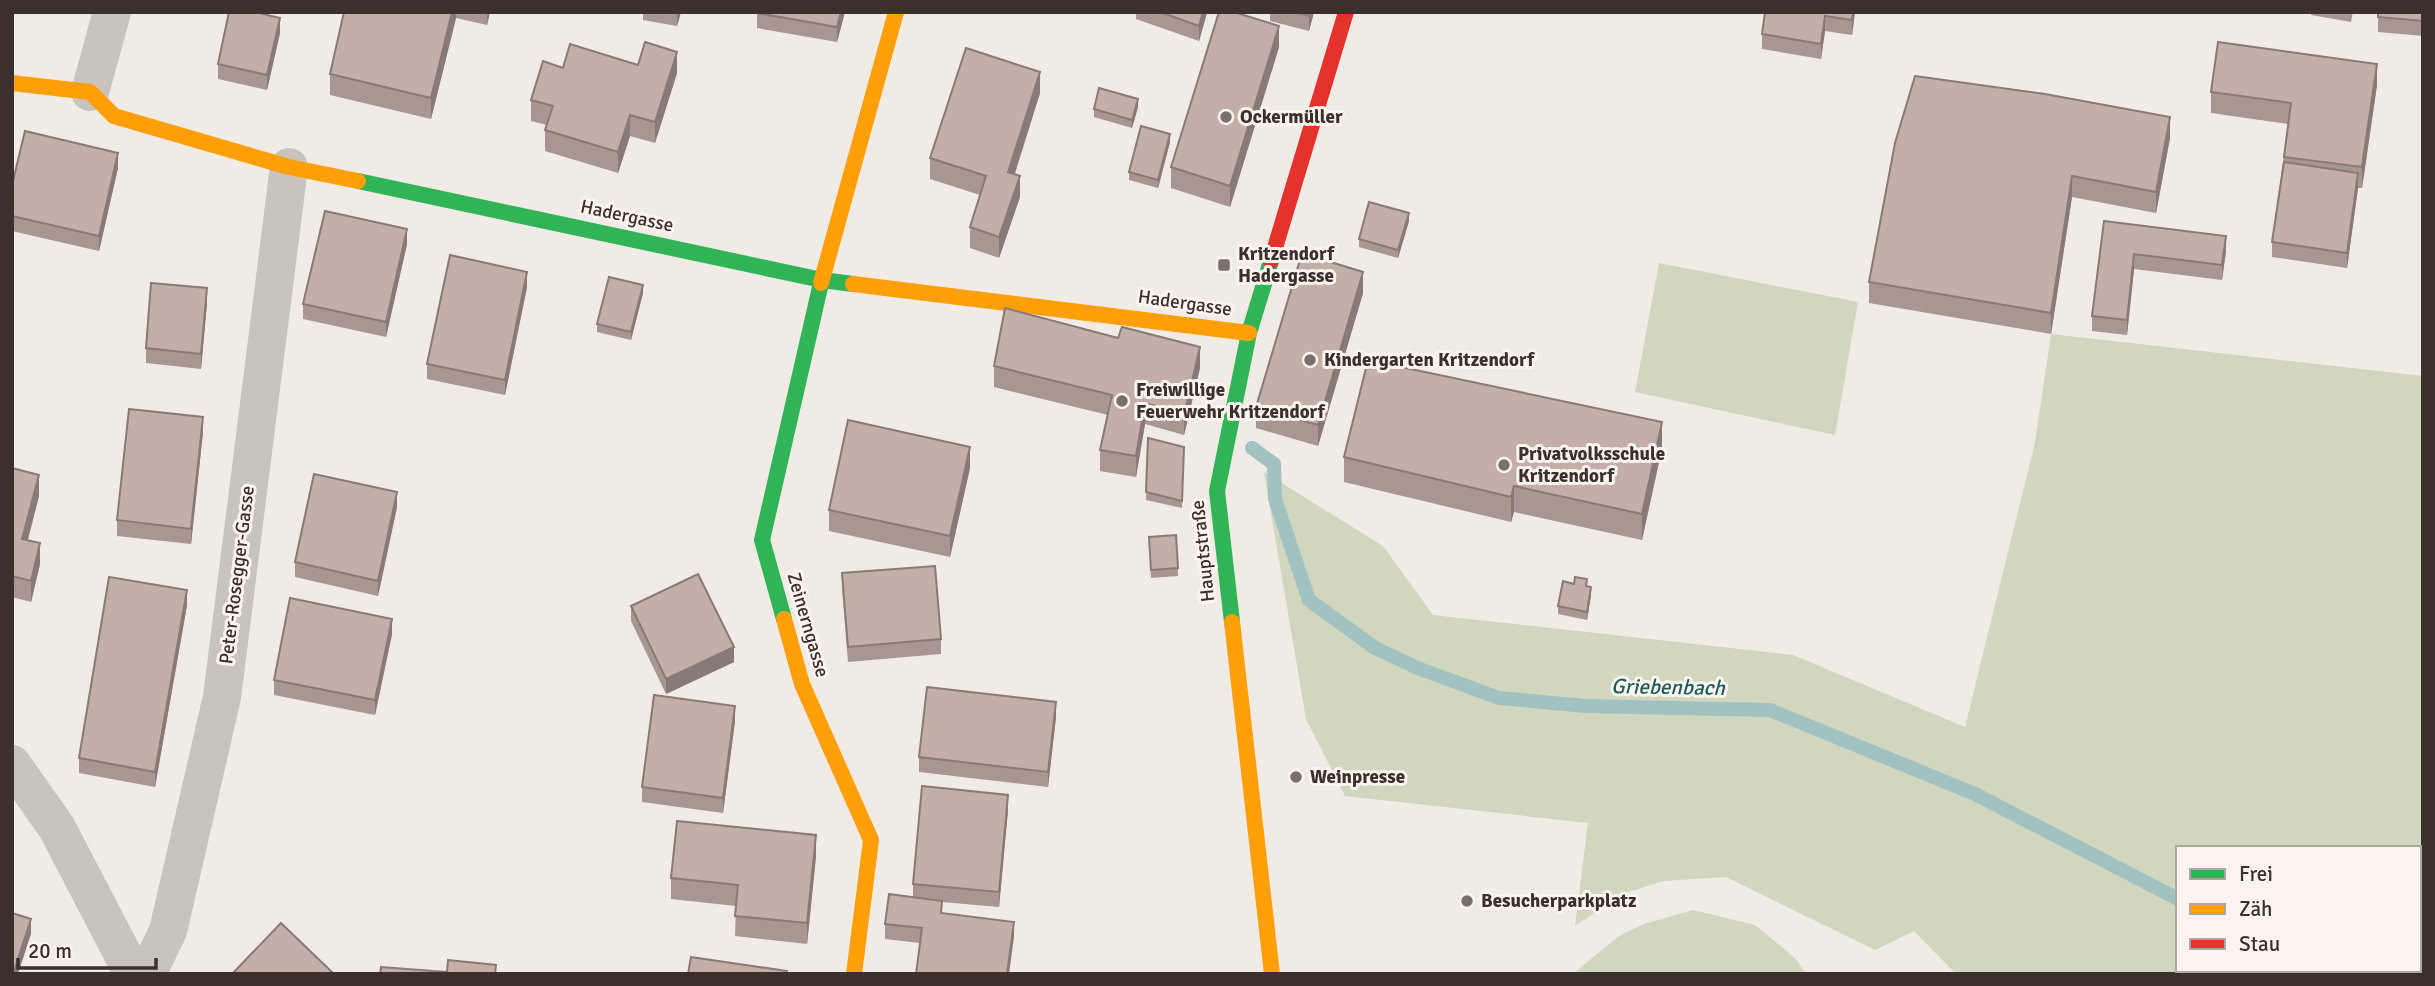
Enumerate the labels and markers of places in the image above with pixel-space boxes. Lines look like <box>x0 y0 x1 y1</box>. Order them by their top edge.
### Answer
place label: Ockermüller <box>1240 105 1343 129</box>
marker: Ockermüller <box>1218 109 1234 125</box>
place label: Kritzendorf Hadergasse <box>1238 242 1335 288</box>
marker: Kritzendorf Hadergasse <box>1216 257 1232 273</box>
place label: Kindergarten Kritzendorf <box>1324 348 1535 372</box>
marker: Kindergarten Kritzendorf <box>1302 352 1318 368</box>
place label: Freiwillige Feuerwehr Kritzendorf <box>1136 378 1326 424</box>
marker: Freiwillige Feuerwehr Kritzendorf <box>1114 393 1130 409</box>
place label: Privatvolksschule Kritzendorf <box>1518 442 1665 488</box>
marker: Privatvolksschule Kritzendorf <box>1496 457 1512 473</box>
place label: Weinpresse <box>1310 765 1405 789</box>
marker: Weinpresse <box>1288 769 1304 785</box>
place label: Besucherparkplatz <box>1481 889 1637 913</box>
marker: Besucherparkplatz <box>1459 893 1475 909</box>

